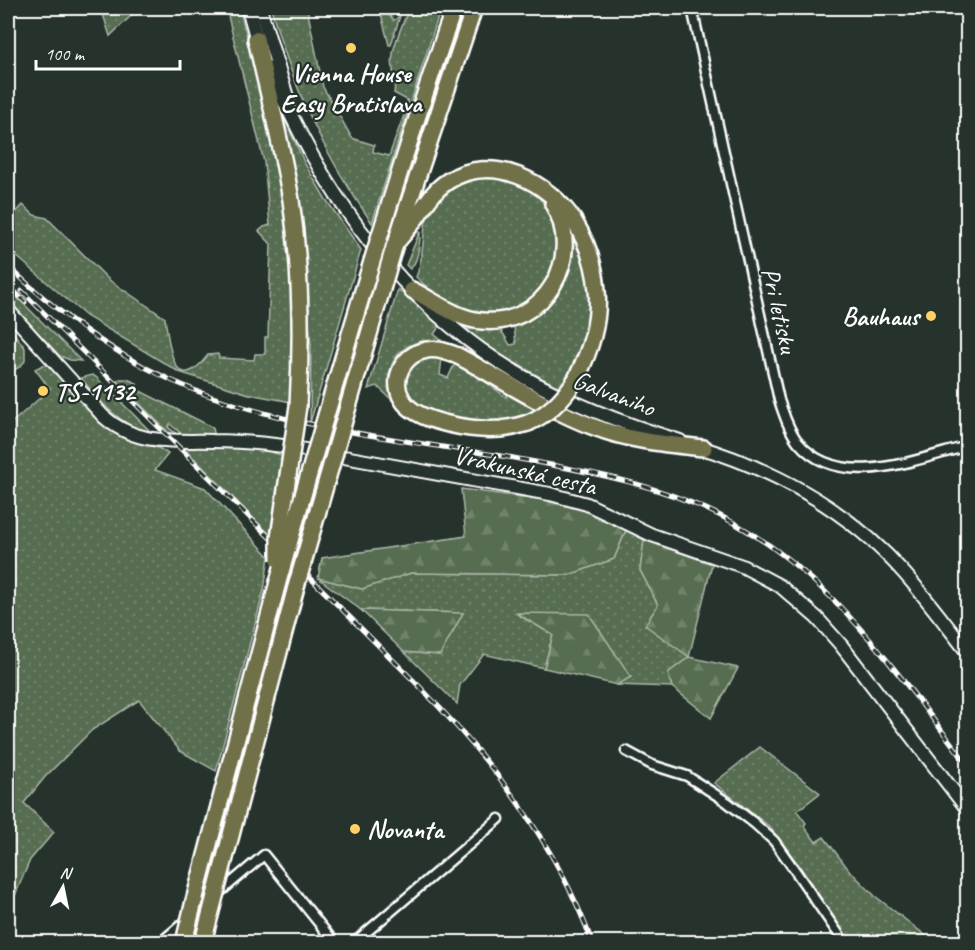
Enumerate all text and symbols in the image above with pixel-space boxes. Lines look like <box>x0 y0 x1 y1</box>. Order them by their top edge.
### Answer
scale bar <box>36 33 180 71</box>
marker: Vienna House Easy Bratislava <box>344 41 358 55</box>
text: 100 m <box>45 43 86 65</box>
place label: Vienna House Easy Bratislava <box>280 57 424 120</box>
street label: Pri letisku <box>754 264 806 358</box>
place label: Bauhaus <box>842 300 922 333</box>
marker: Bauhaus <box>924 309 938 323</box>
street label: Galvaniho <box>568 363 661 425</box>
place label: TS-1132 <box>55 375 137 408</box>
marker: TS-1132 <box>36 384 50 398</box>
street label: Vrakunská cesta <box>450 438 601 503</box>
place label: Novanta <box>367 813 445 846</box>
marker: Novanta <box>348 822 362 836</box>
north arrow <box>33 857 93 917</box>
text: N <box>59 863 75 884</box>

